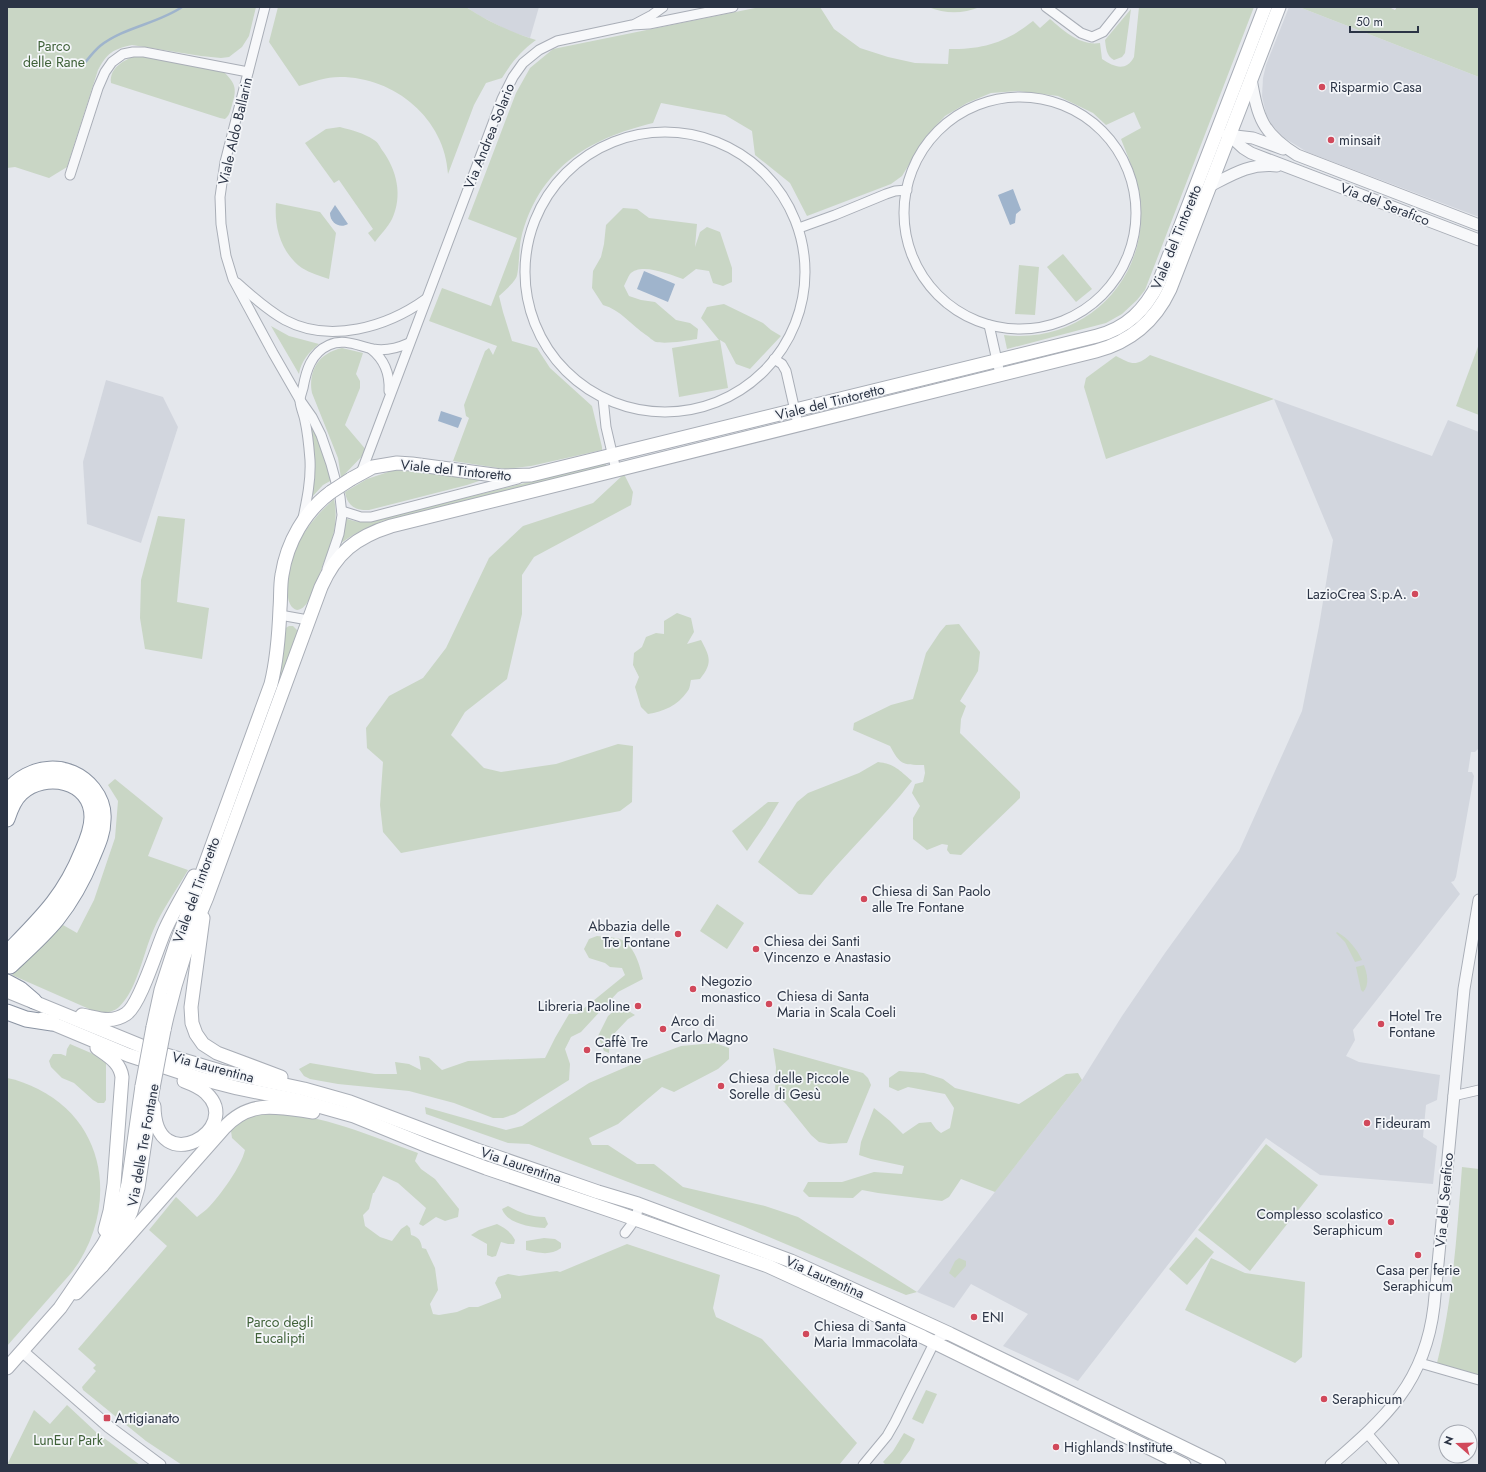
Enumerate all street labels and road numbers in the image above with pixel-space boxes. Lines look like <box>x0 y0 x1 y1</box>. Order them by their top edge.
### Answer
street label: Viale Aldo Ballarin <box>213 75 257 187</box>
street label: Via Andrea Solario <box>459 80 519 192</box>
street label: Via del Serafico <box>1337 178 1433 230</box>
street label: Viale del Tintoretto <box>1146 181 1206 292</box>
street label: Viale del Tintoretto <box>773 379 887 425</box>
street label: Viale del Tintoretto <box>399 454 513 486</box>
street label: Viale del Tintoretto <box>168 834 225 946</box>
street label: Via Laurentina <box>170 1046 256 1088</box>
street label: Via delle Tre Fontane <box>122 1082 164 1208</box>
street label: Via Laurentina <box>478 1142 564 1188</box>
street label: Via del Serafico <box>1430 1152 1458 1248</box>
street label: Via Laurentina <box>782 1251 868 1303</box>

